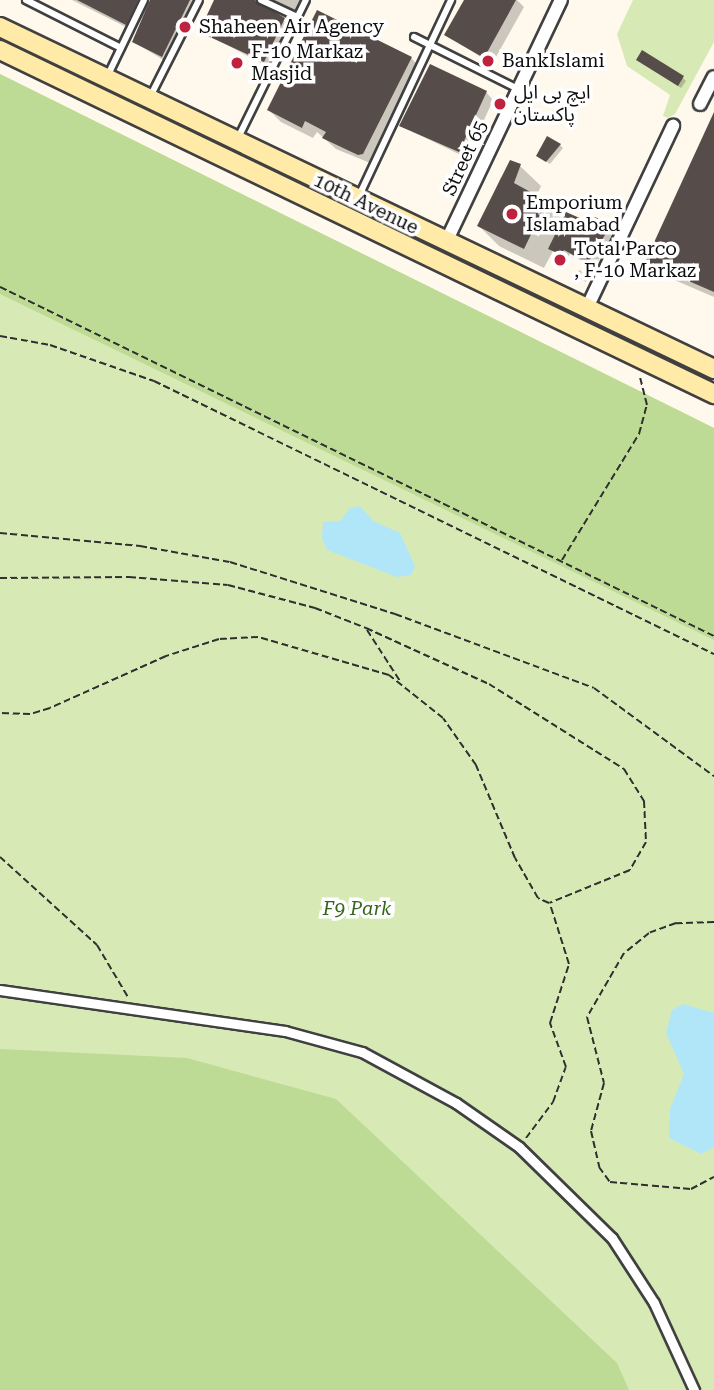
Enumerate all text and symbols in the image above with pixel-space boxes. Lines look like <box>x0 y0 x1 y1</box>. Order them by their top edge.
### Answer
place label: Shaheen Air Agency <box>199 16 384 38</box>
marker: Shaheen Air Agency <box>177 19 193 35</box>
place label: F-10 Markaz Masjid <box>251 41 363 85</box>
place label: BankIslami <box>502 50 605 72</box>
marker: BankIslami <box>480 53 496 69</box>
marker: F-10 Markaz Masjid <box>229 55 245 71</box>
place label: ایچ بی ایل پاکستان <box>514 82 591 126</box>
marker: ایچ بی ایل پاکستان <box>492 96 508 112</box>
street label: Street 65 <box>438 117 492 199</box>
street label: 10th Avenue <box>310 169 422 239</box>
place label: Emporium Islamabad <box>526 192 623 236</box>
marker: Emporium Islamabad <box>504 206 520 222</box>
place label: Total Parco , F-10 Markaz <box>574 238 696 282</box>
marker: Total Parco , F-10 Markaz <box>552 252 568 268</box>
park label: F9 Park <box>323 898 391 920</box>

